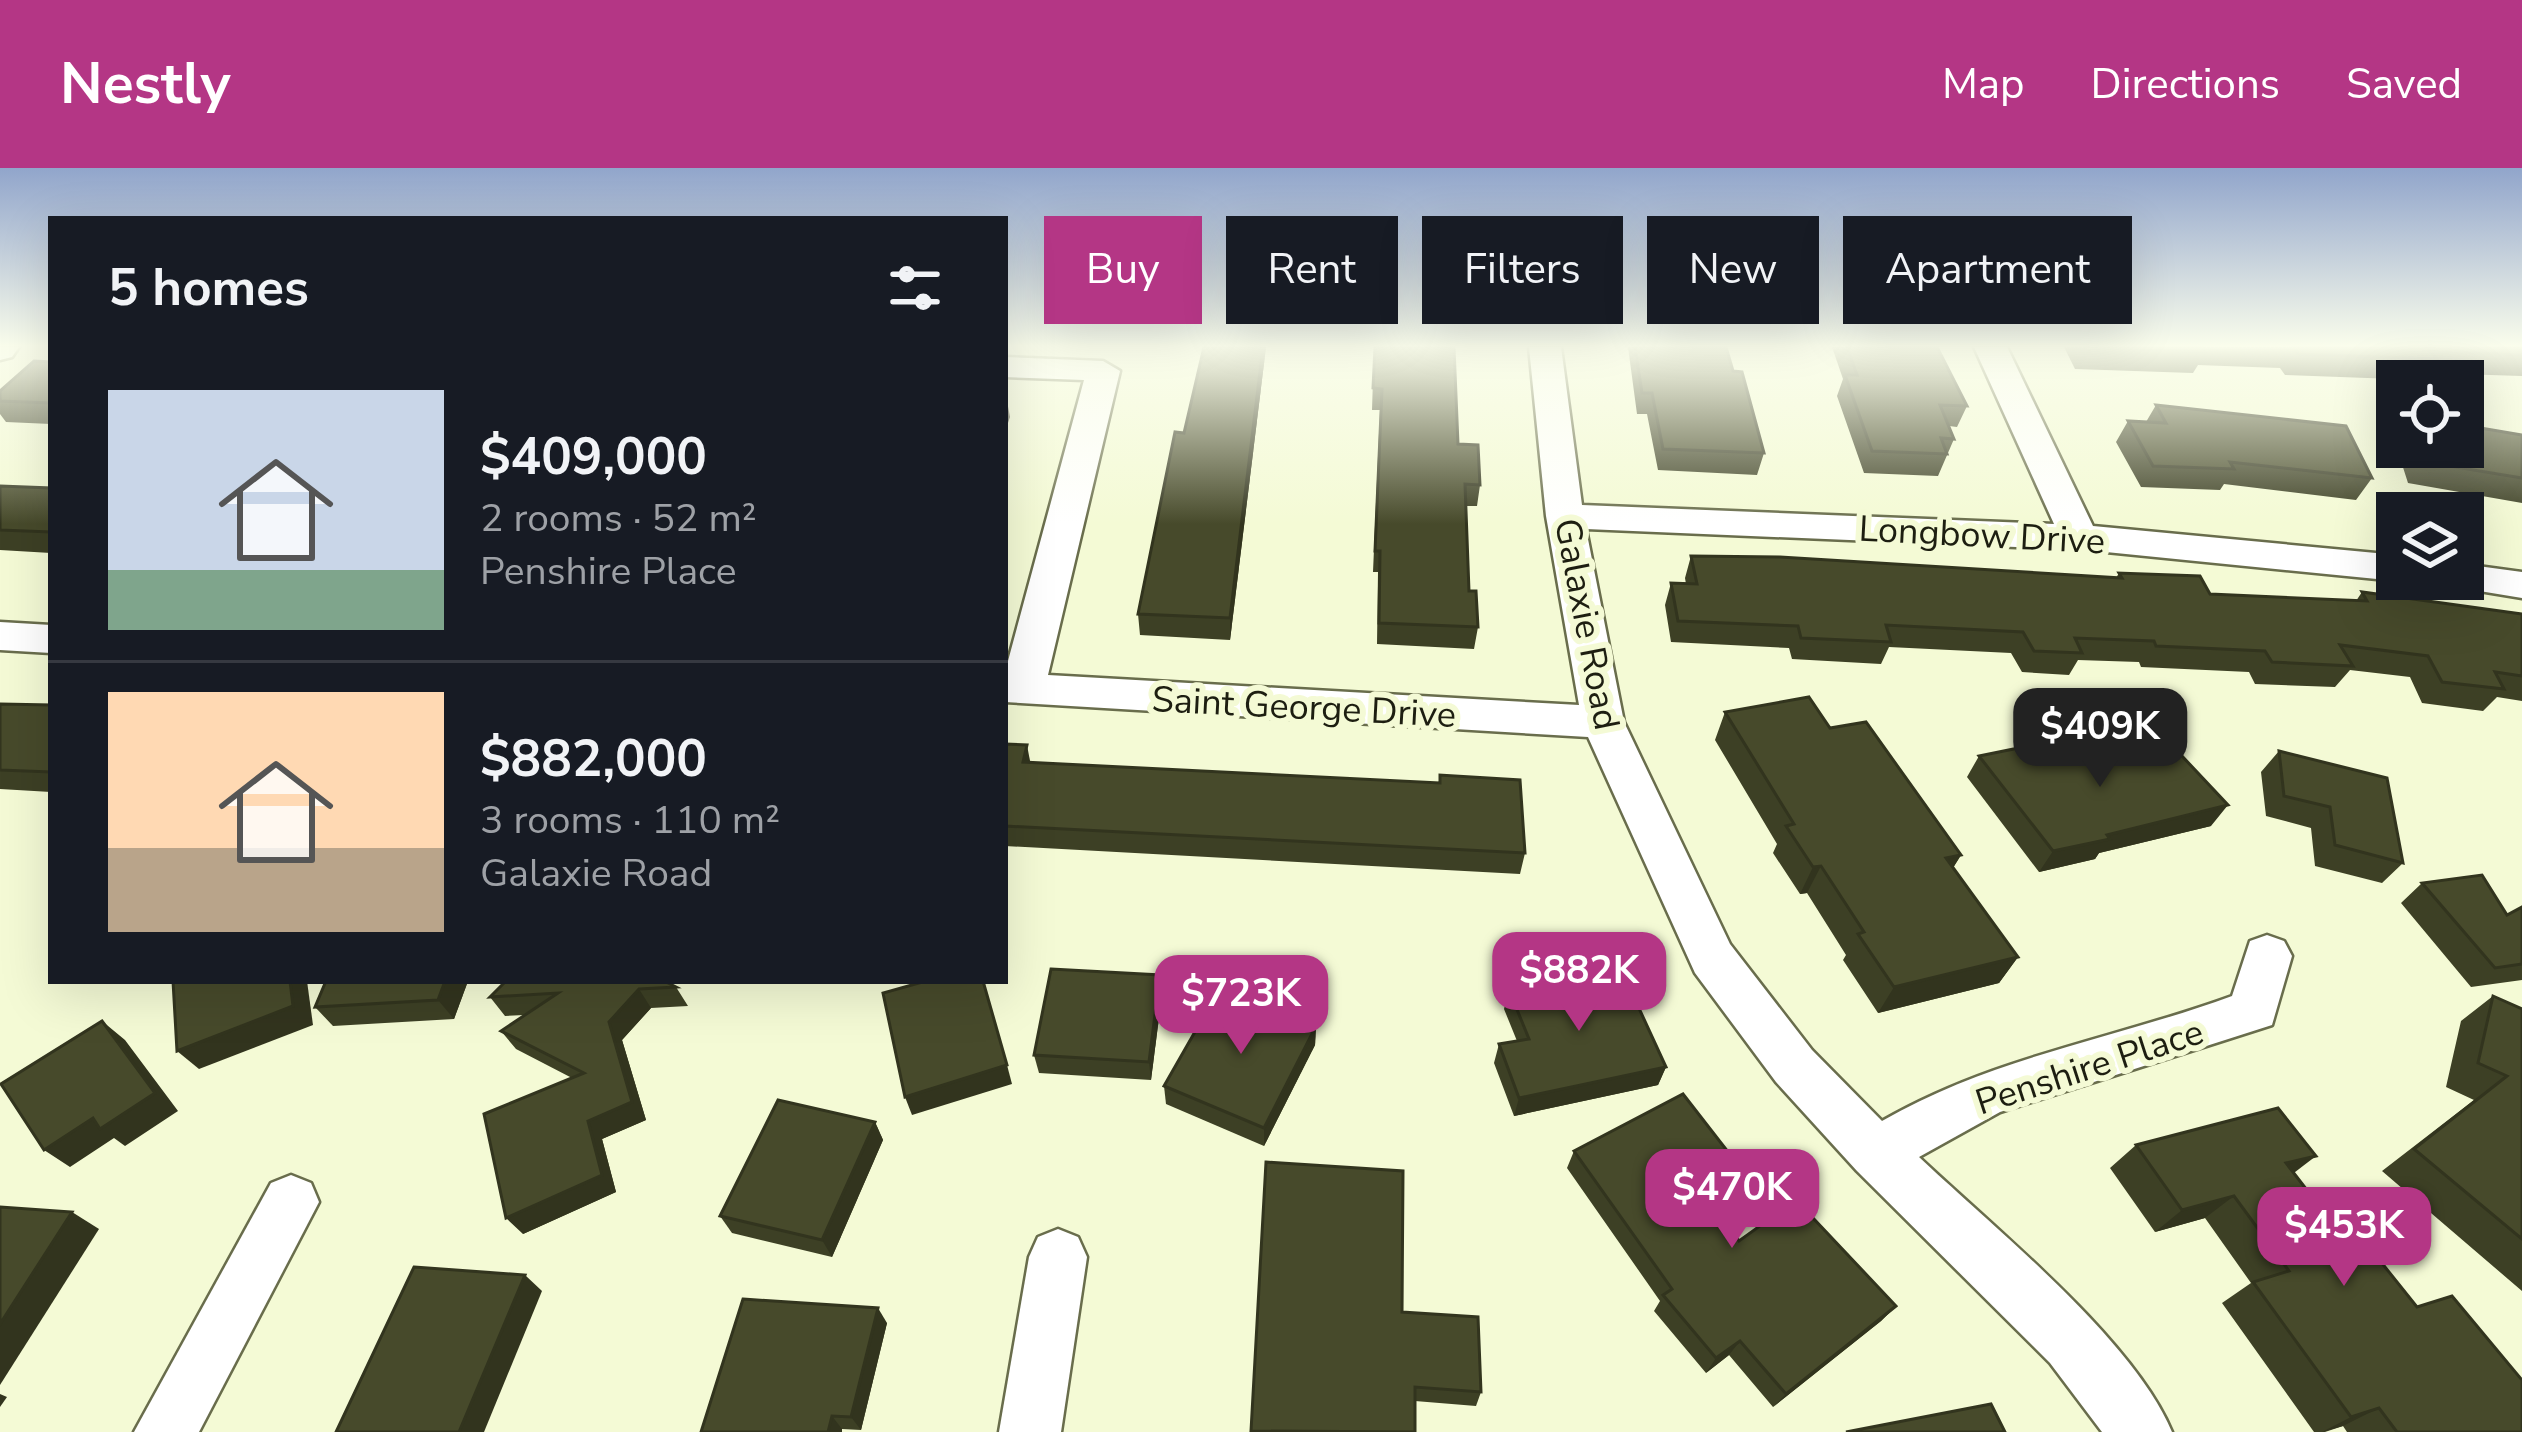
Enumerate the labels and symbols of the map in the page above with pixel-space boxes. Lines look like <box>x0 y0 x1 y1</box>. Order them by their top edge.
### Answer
street label: Longbow Drive <box>1858 505 2106 566</box>
street label: Galaxie Road <box>1542 514 1631 734</box>
street label: Saint George Drive <box>1150 675 1457 740</box>
pin: $409K <box>2016 688 2184 790</box>
pin: $882K <box>1495 932 1663 1034</box>
pin: $723K <box>1157 955 1325 1057</box>
street label: Penshire Place <box>1969 1008 2210 1127</box>
pin: $470K <box>1648 1149 1816 1251</box>
pin: $453K <box>2260 1187 2428 1289</box>

